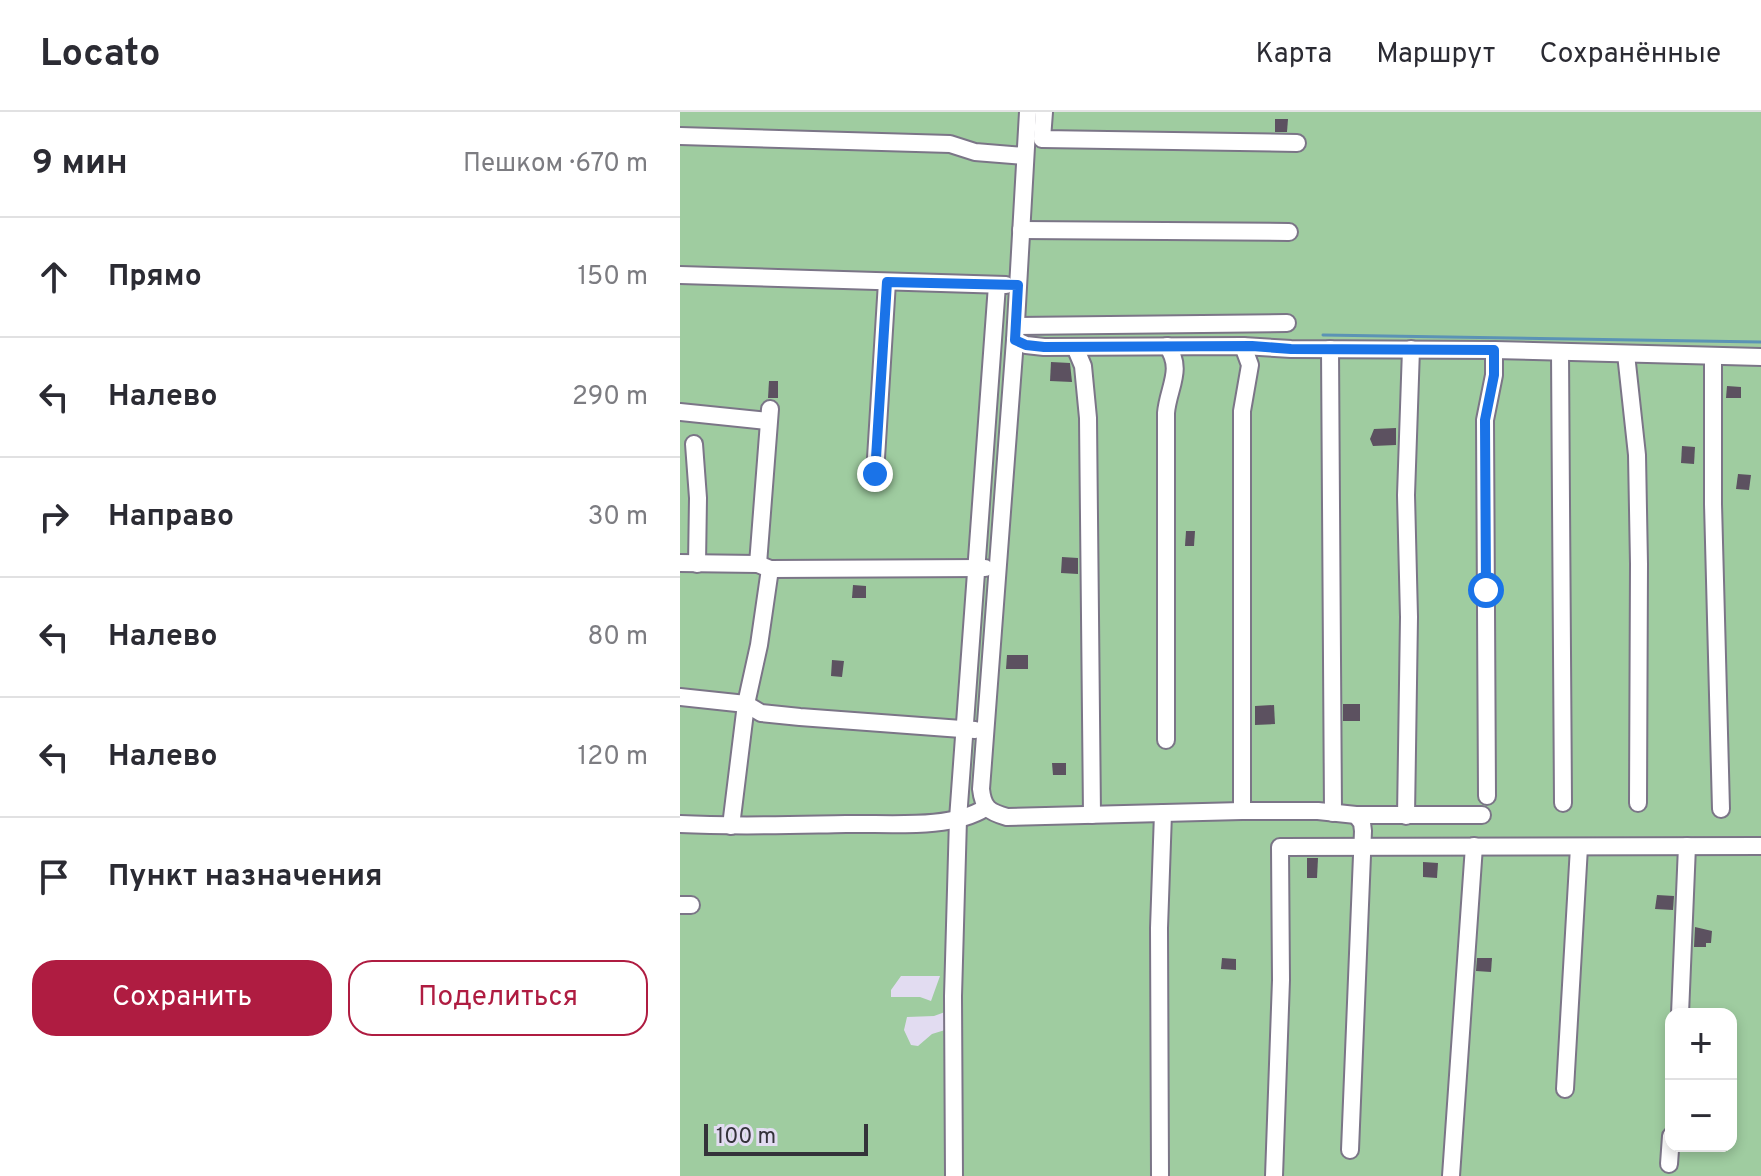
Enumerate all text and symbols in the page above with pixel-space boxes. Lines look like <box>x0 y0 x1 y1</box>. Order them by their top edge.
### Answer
text: Locato <box>40 31 160 80</box>
text: Карта <box>1256 37 1332 73</box>
text: Маршрут <box>1376 37 1495 73</box>
text: Сохранённые <box>1539 37 1721 73</box>
text: 9 мин <box>32 143 128 186</box>
text: Пешком · 670 m <box>463 148 648 181</box>
icon: ahead <box>32 255 76 299</box>
text: Прямо <box>108 259 202 296</box>
text: 150 m <box>577 261 648 294</box>
icon: left <box>32 375 76 419</box>
text: Налево <box>108 379 217 416</box>
text: 290 m <box>572 381 648 414</box>
route end <box>857 456 893 492</box>
icon: right <box>32 495 76 539</box>
text: Направо <box>108 499 234 536</box>
text: 30 m <box>588 501 648 534</box>
route start <box>1468 572 1504 608</box>
icon: left <box>32 615 76 659</box>
text: Налево <box>108 619 217 656</box>
text: 80 m <box>588 621 648 654</box>
icon: left <box>32 735 76 779</box>
text: Налево <box>108 739 217 776</box>
text: 120 m <box>578 741 648 774</box>
icon: arrive <box>32 855 76 899</box>
text: Пункт назначения <box>108 859 382 896</box>
button: Сохранить <box>32 960 332 1036</box>
button: Поделиться <box>348 960 648 1036</box>
map controls <box>1665 1008 1737 1152</box>
button: + <box>1665 1008 1737 1080</box>
button: − <box>1665 1080 1737 1152</box>
scale bar <box>704 1120 868 1156</box>
text: 100 m <box>716 1124 776 1151</box>

